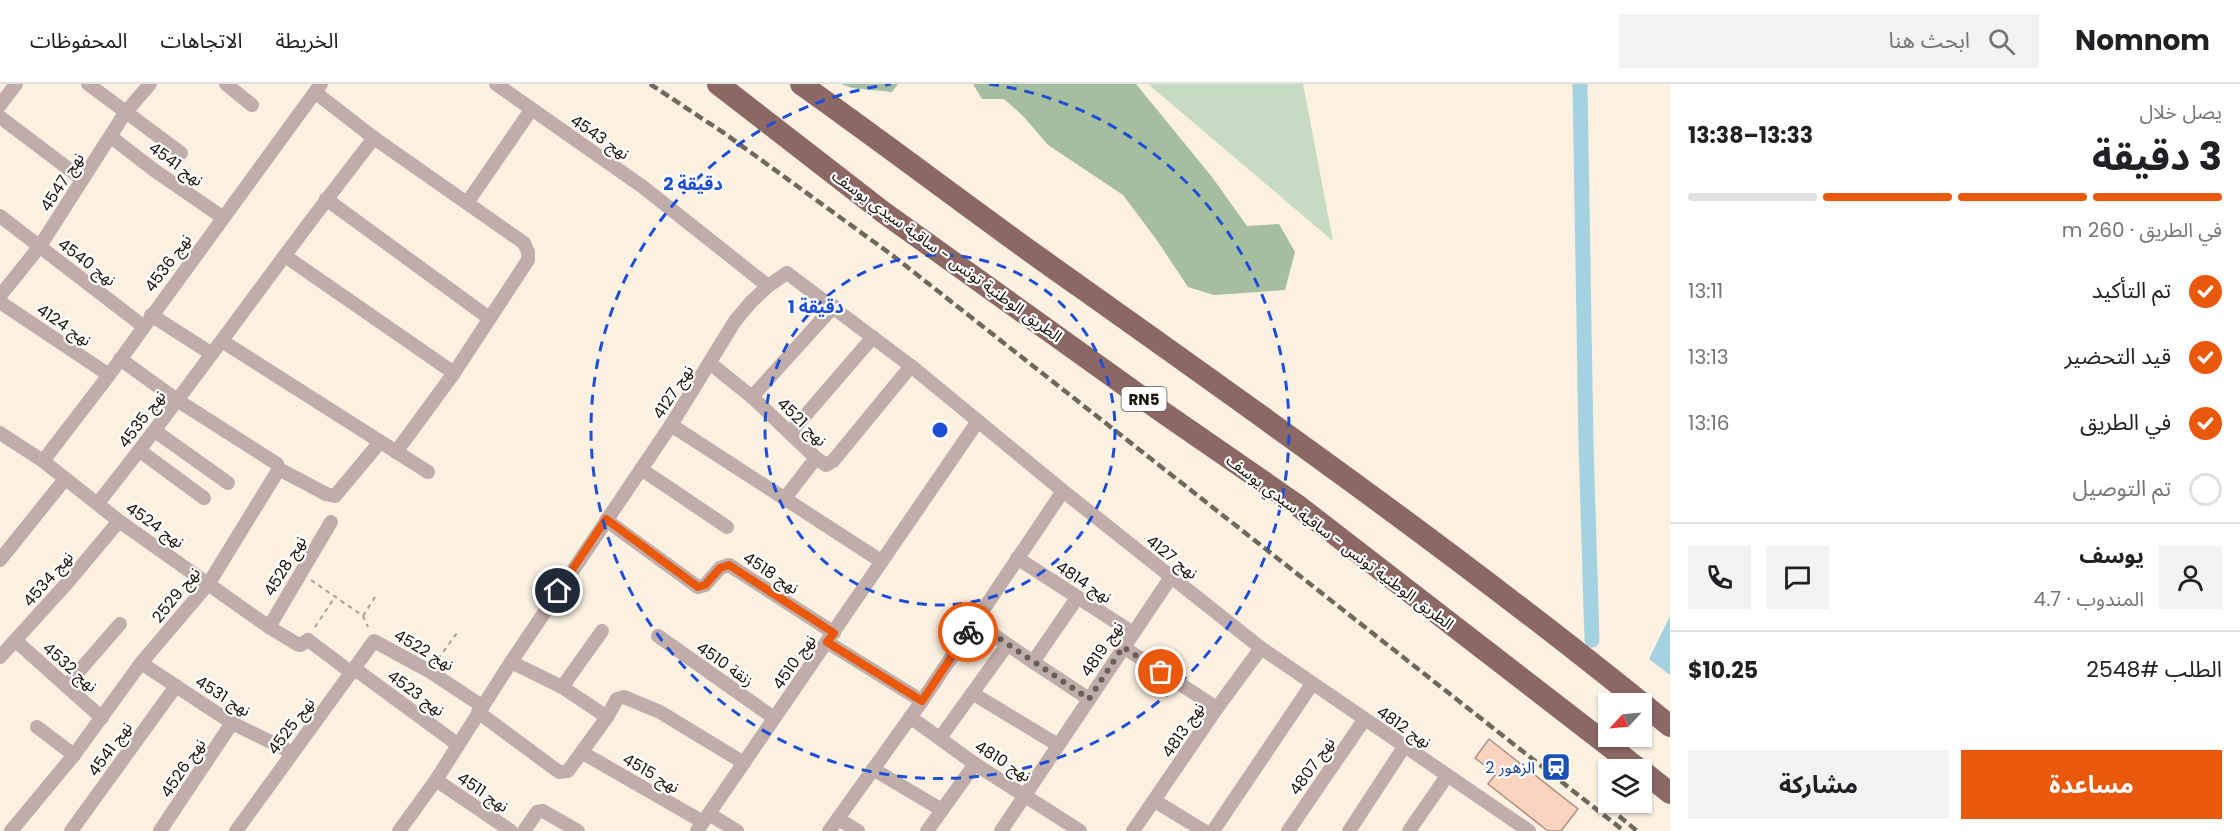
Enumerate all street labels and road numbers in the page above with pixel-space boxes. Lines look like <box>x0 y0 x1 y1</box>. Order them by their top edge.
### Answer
street label: نهج 4543 <box>565 109 634 166</box>
street label: نهج 4541 <box>143 136 208 192</box>
street label: نهج 4547 <box>34 148 90 216</box>
street label: الطريق الوطنية تونس - ساقية سيدي يوسف <box>827 165 1067 348</box>
street label: نهج 4536 <box>139 229 198 297</box>
street label: نهج 4540 <box>53 233 121 292</box>
street label: نهج 4124 <box>32 298 96 353</box>
street label: نهج 4127 <box>647 360 700 424</box>
street label: نهج 4535 <box>113 385 172 453</box>
road number: RN5 <box>1122 387 1166 411</box>
street label: نهج 4521 <box>771 392 832 452</box>
street label: الطريق الوطنية تونس - ساقية سيدي يوسف <box>1221 449 1459 636</box>
street label: نهج 4524 <box>121 497 189 554</box>
street label: نهج 4127 <box>1141 529 1203 585</box>
street label: نهج 4528 <box>258 532 313 601</box>
street label: نهج 4534 <box>17 546 79 612</box>
street label: نهج 4518 <box>738 546 803 600</box>
street label: نهج 4814 <box>1051 555 1116 609</box>
street label: نهج 2529 <box>146 562 206 628</box>
street label: نهج 4819 <box>1075 617 1130 682</box>
street label: نهج 4522 <box>389 624 458 677</box>
street label: نهج 4510 <box>767 630 822 695</box>
street label: زنقة 4510 <box>692 636 758 692</box>
street label: نهج 4532 <box>37 637 102 698</box>
street label: نهج 4523 <box>382 664 449 722</box>
street label: نهج 4531 <box>190 670 255 723</box>
street label: نهج 4525 <box>262 693 321 760</box>
street label: نهج 4813 <box>1156 698 1211 763</box>
street label: نهج 4812 <box>1371 700 1436 755</box>
street label: نهج 4541 <box>82 717 138 782</box>
street label: نهج 4807 <box>1284 732 1341 800</box>
street label: نهج 4526 <box>155 734 212 803</box>
street label: نهج 4810 <box>970 735 1036 788</box>
street label: نهج 4515 <box>618 747 684 799</box>
street label: نهج 4511 <box>452 766 513 818</box>

